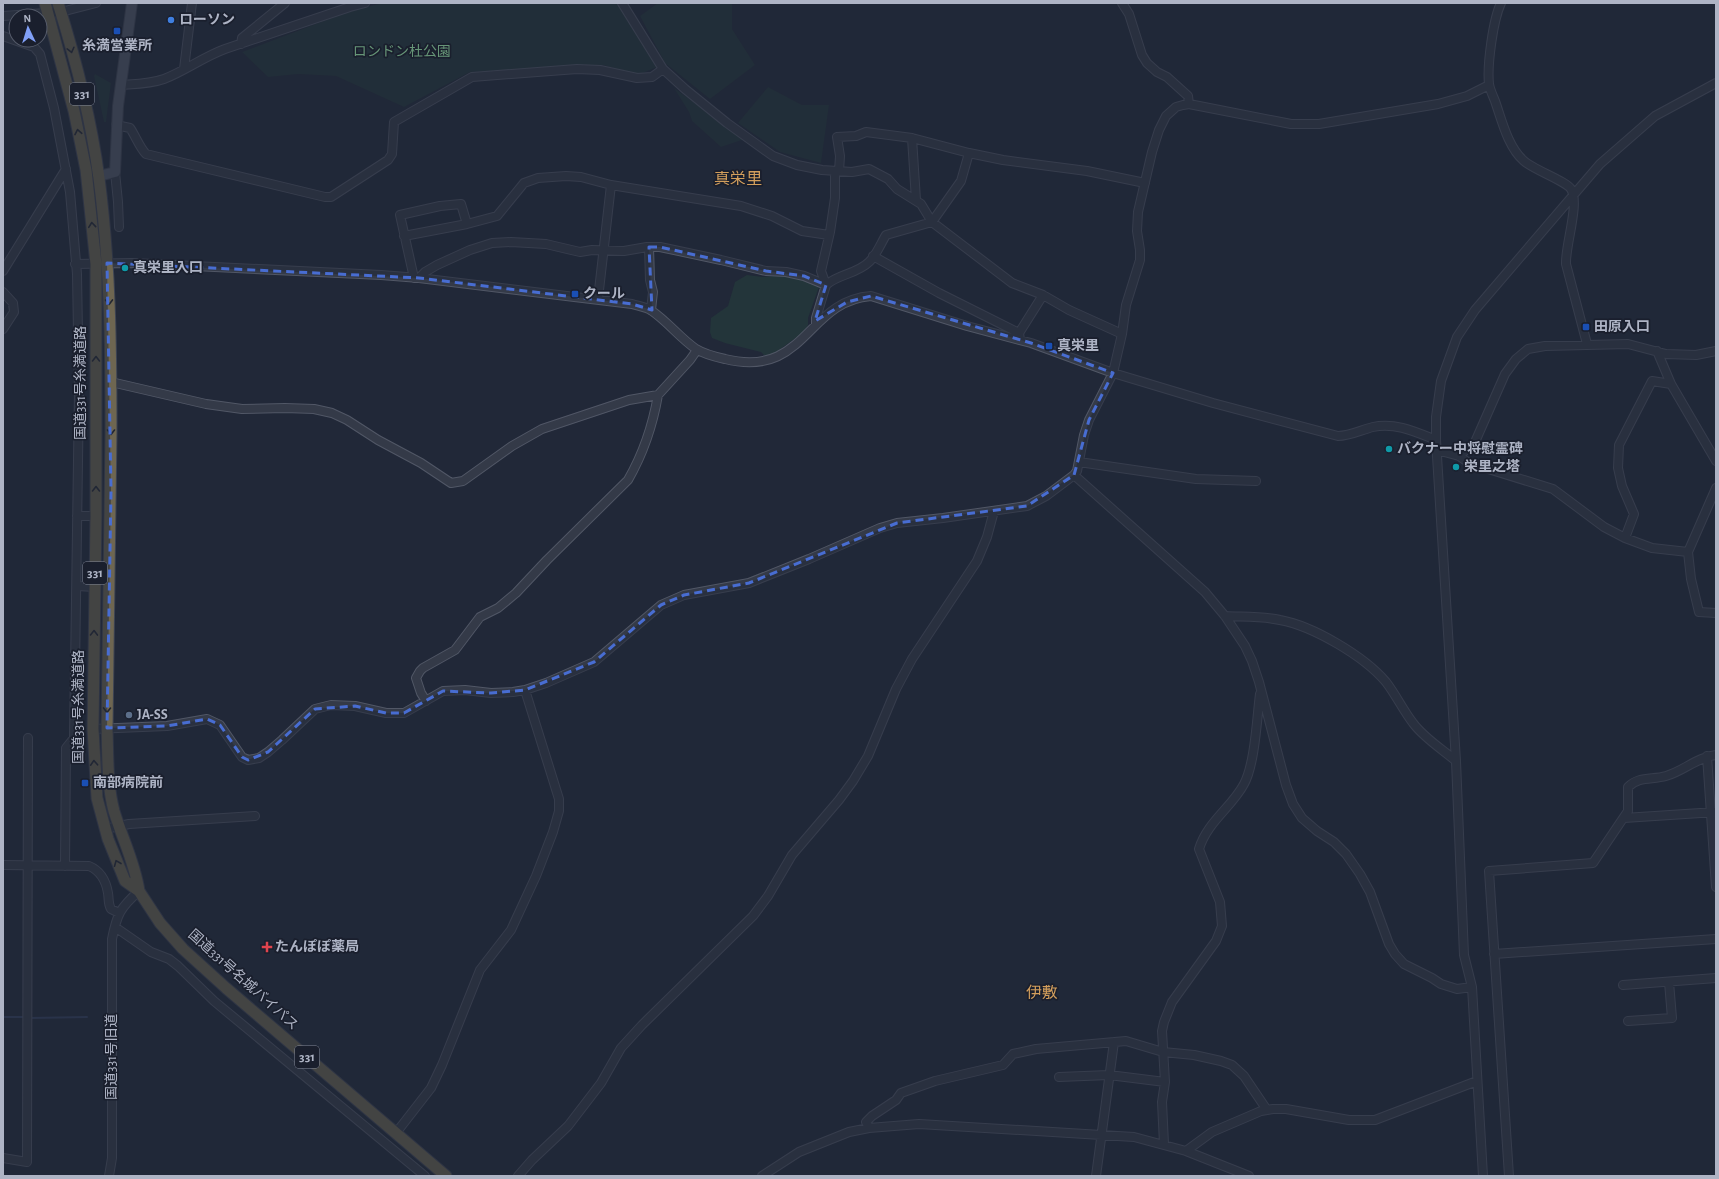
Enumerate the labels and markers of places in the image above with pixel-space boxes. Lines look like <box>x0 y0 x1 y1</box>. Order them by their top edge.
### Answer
place label: ローソン <box>179 13 235 27</box>
marker: ローソン <box>166 15 176 25</box>
marker: 糸満営業所 <box>112 26 122 36</box>
place label: 糸満営業所 <box>82 37 152 53</box>
place label: 真栄里入口 <box>133 260 203 275</box>
marker: 真栄里入口 <box>120 263 130 273</box>
place label: クール <box>583 286 625 301</box>
marker: クール <box>570 289 580 299</box>
place label: 田原入口 <box>1594 320 1650 334</box>
marker: 田原入口 <box>1581 322 1591 332</box>
place label: 真栄里 <box>1057 338 1099 353</box>
marker: 真栄里 <box>1044 341 1054 351</box>
place label: バクナー中将慰霊碑 <box>1397 441 1523 456</box>
marker: バクナー中将慰霊碑 <box>1384 444 1394 454</box>
place label: 栄里之塔 <box>1464 459 1520 474</box>
marker: 栄里之塔 <box>1451 462 1461 472</box>
place label: JA-SS <box>137 708 168 722</box>
marker: JA-SS <box>124 710 134 720</box>
place label: 南部病院前 <box>93 774 163 790</box>
marker: 南部病院前 <box>80 778 90 788</box>
place label: たんぽぽ薬局 <box>275 939 359 954</box>
marker: たんぽぽ薬局 <box>262 942 272 952</box>

